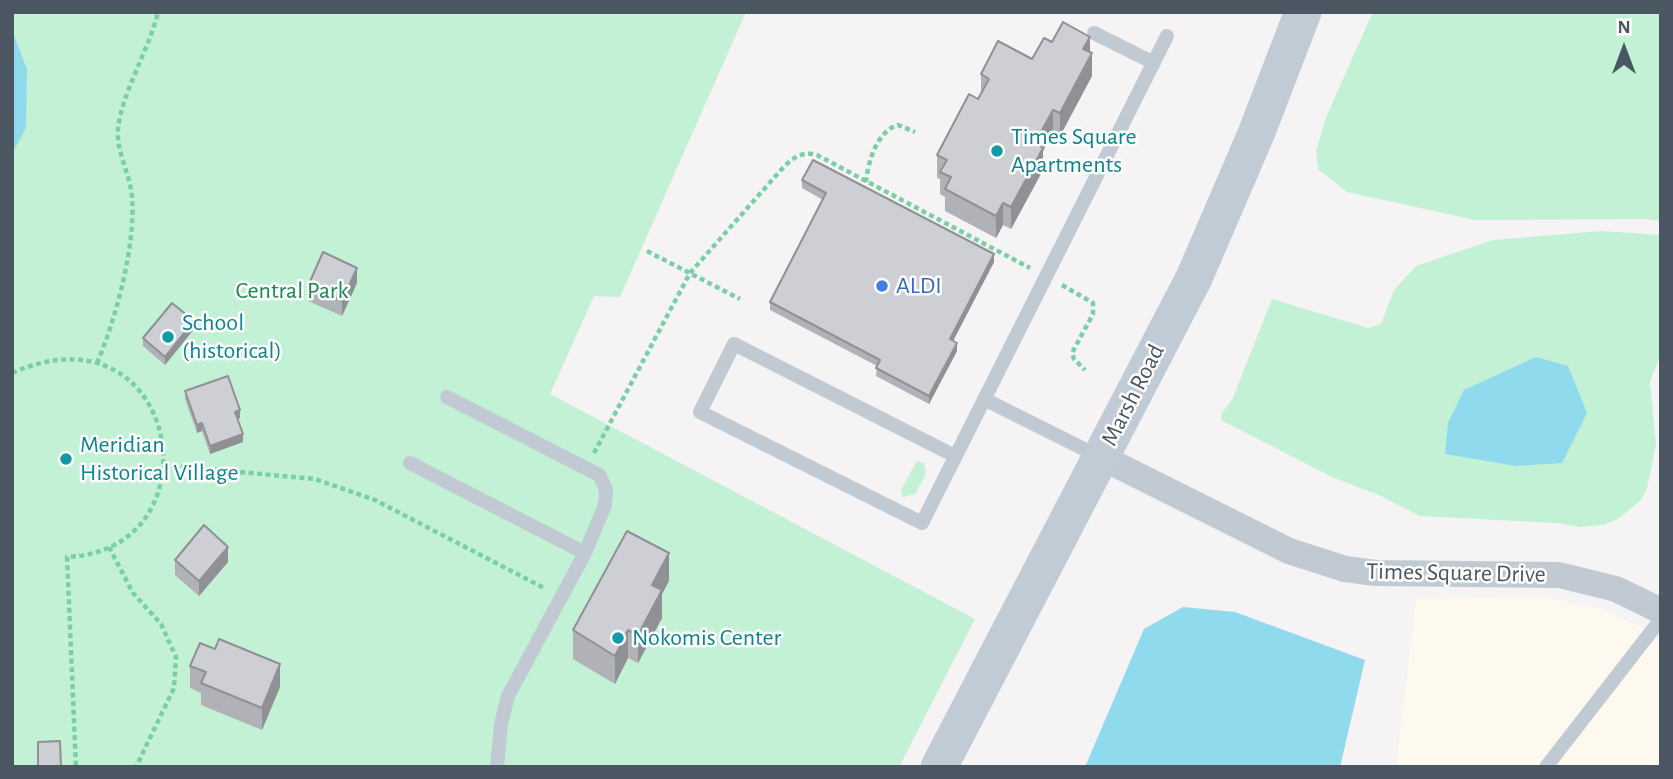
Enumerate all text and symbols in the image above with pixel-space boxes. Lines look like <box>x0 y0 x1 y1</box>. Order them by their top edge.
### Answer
north arrow <box>1589 14 1659 84</box>
text: N <box>1617 18 1631 37</box>
place label: Times Square Apartments <box>1011 123 1137 179</box>
marker: Times Square Apartments <box>989 143 1005 159</box>
place label: ALDI <box>896 272 942 300</box>
park label: Central Park <box>235 277 349 305</box>
marker: ALDI <box>874 278 890 294</box>
place label: School (historical) <box>182 309 282 365</box>
marker: School (historical) <box>160 329 176 345</box>
street label: Marsh Road <box>1095 339 1171 451</box>
place label: Meridian Historical Village <box>80 431 239 487</box>
marker: Meridian Historical Village <box>58 451 74 467</box>
street label: Times Square Drive <box>1366 557 1546 589</box>
place label: Nokomis Center <box>632 624 781 652</box>
marker: Nokomis Center <box>610 630 626 646</box>

